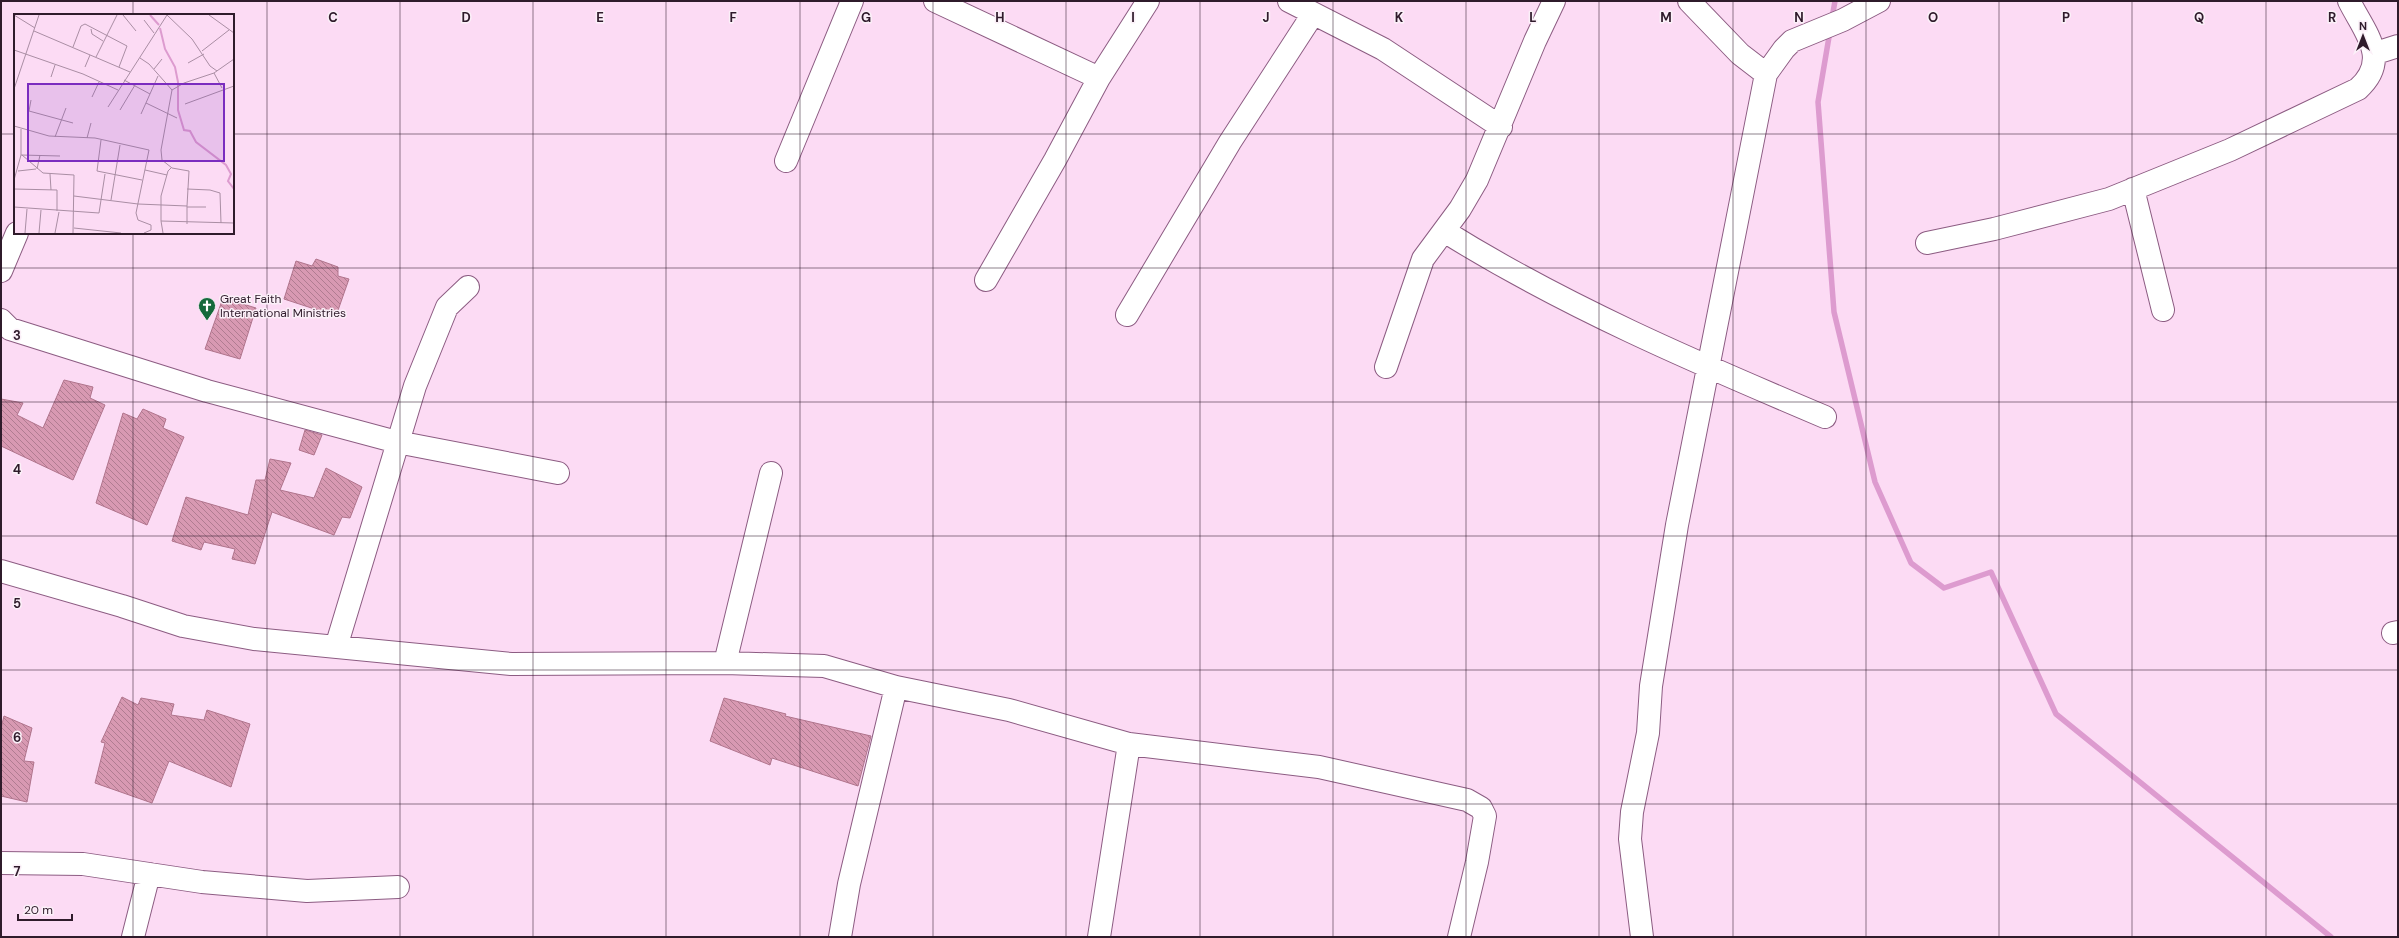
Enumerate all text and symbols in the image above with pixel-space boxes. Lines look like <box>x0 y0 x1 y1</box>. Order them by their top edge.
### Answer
text: C <box>328 9 338 26</box>
text: D <box>461 9 471 26</box>
text: E <box>596 9 604 26</box>
text: F <box>729 9 737 26</box>
text: G <box>861 9 871 26</box>
text: H <box>995 9 1005 26</box>
text: I <box>1131 9 1135 26</box>
text: J <box>1262 9 1270 26</box>
text: K <box>1395 9 1404 26</box>
text: L <box>1529 9 1537 26</box>
text: M <box>1660 9 1672 26</box>
text: N <box>1794 9 1804 26</box>
text: O <box>1928 9 1938 26</box>
text: P <box>2062 9 2070 26</box>
text: Q <box>2194 9 2204 26</box>
text: R <box>2328 9 2336 26</box>
inset map <box>14 14 234 234</box>
north arrow <box>2343 16 2383 56</box>
text: N <box>2359 19 2367 33</box>
place label: Great Faith International Ministries <box>220 291 346 321</box>
church icon: Great Faith International Ministries <box>197 296 217 321</box>
text: 3 <box>13 327 21 344</box>
text: 4 <box>13 461 21 478</box>
text: 5 <box>13 595 21 612</box>
text: 6 <box>13 729 21 746</box>
text: 7 <box>14 863 21 880</box>
scale bar <box>18 896 72 922</box>
text: 20 m <box>24 902 53 918</box>

